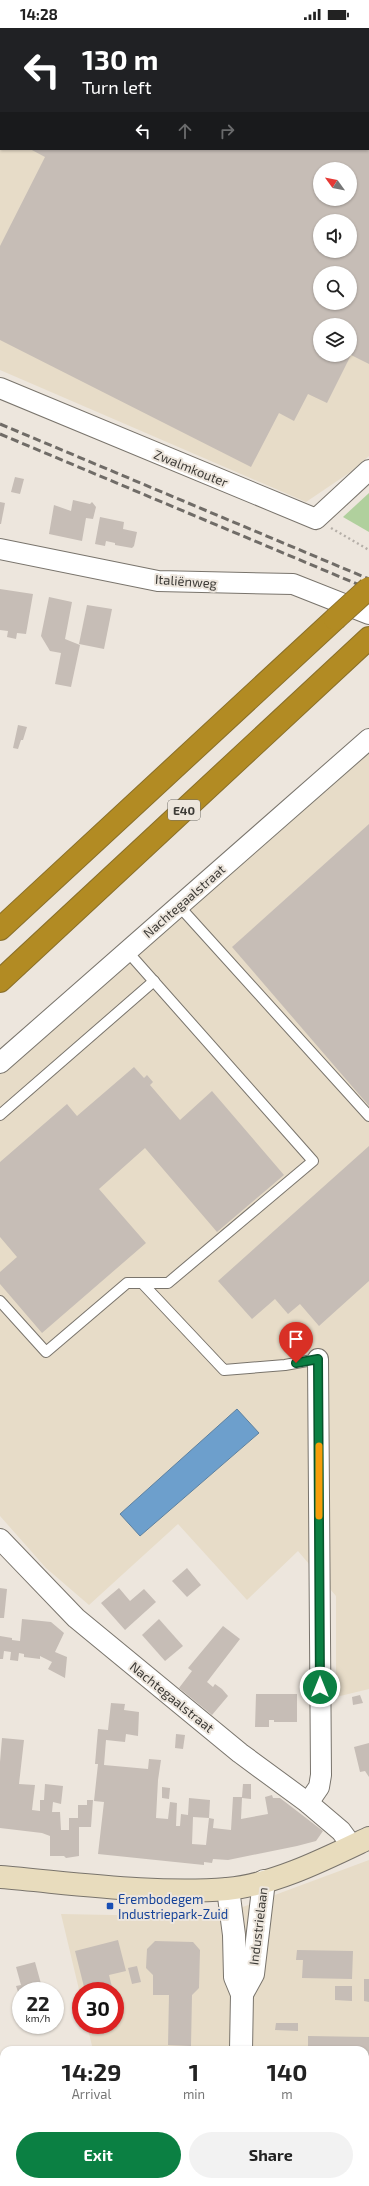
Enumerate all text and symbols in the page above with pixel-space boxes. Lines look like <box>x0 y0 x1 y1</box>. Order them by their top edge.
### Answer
text: 14:28 <box>20 5 58 23</box>
text: 130 m <box>82 42 158 76</box>
icon: left <box>16 44 68 96</box>
text: Turn left <box>82 76 152 98</box>
icon: left <box>132 120 154 142</box>
icon: ahead <box>174 120 196 142</box>
icon: right <box>216 120 238 142</box>
north arrow <box>313 162 357 206</box>
map controls <box>313 162 357 362</box>
button: sound <box>313 214 357 258</box>
button: search <box>313 266 357 310</box>
button: layers <box>313 318 357 362</box>
street label: Zwalmkouter <box>152 446 230 490</box>
street label: Italiënweg <box>155 571 217 591</box>
road number: E40 <box>168 800 200 820</box>
street label: Nachtegaalstraat <box>140 861 228 941</box>
pin <box>279 1322 313 1363</box>
icon: arrive <box>285 1328 307 1350</box>
street label: Nachtegaalstraat <box>127 1658 217 1736</box>
position arrow <box>299 1666 341 1708</box>
street label: Industrielaan <box>245 1886 271 1966</box>
place label: Erembodegem Industriepark-Zuid <box>118 1891 228 1922</box>
marker: Erembodegem Industriepark-Zuid <box>105 1901 115 1911</box>
speed limit sign: 30 <box>72 1982 124 2034</box>
text: 22 <box>26 1991 50 2015</box>
text: km/h <box>26 2012 50 2024</box>
text: 14:29 <box>62 2057 121 2086</box>
text: 1 <box>189 2057 199 2086</box>
text: 140 <box>267 2057 307 2086</box>
text: Arrival <box>72 2086 111 2102</box>
text: min <box>183 2086 205 2102</box>
text: m <box>281 2086 293 2102</box>
button: Exit <box>16 2132 181 2178</box>
button: Share <box>189 2132 353 2178</box>

